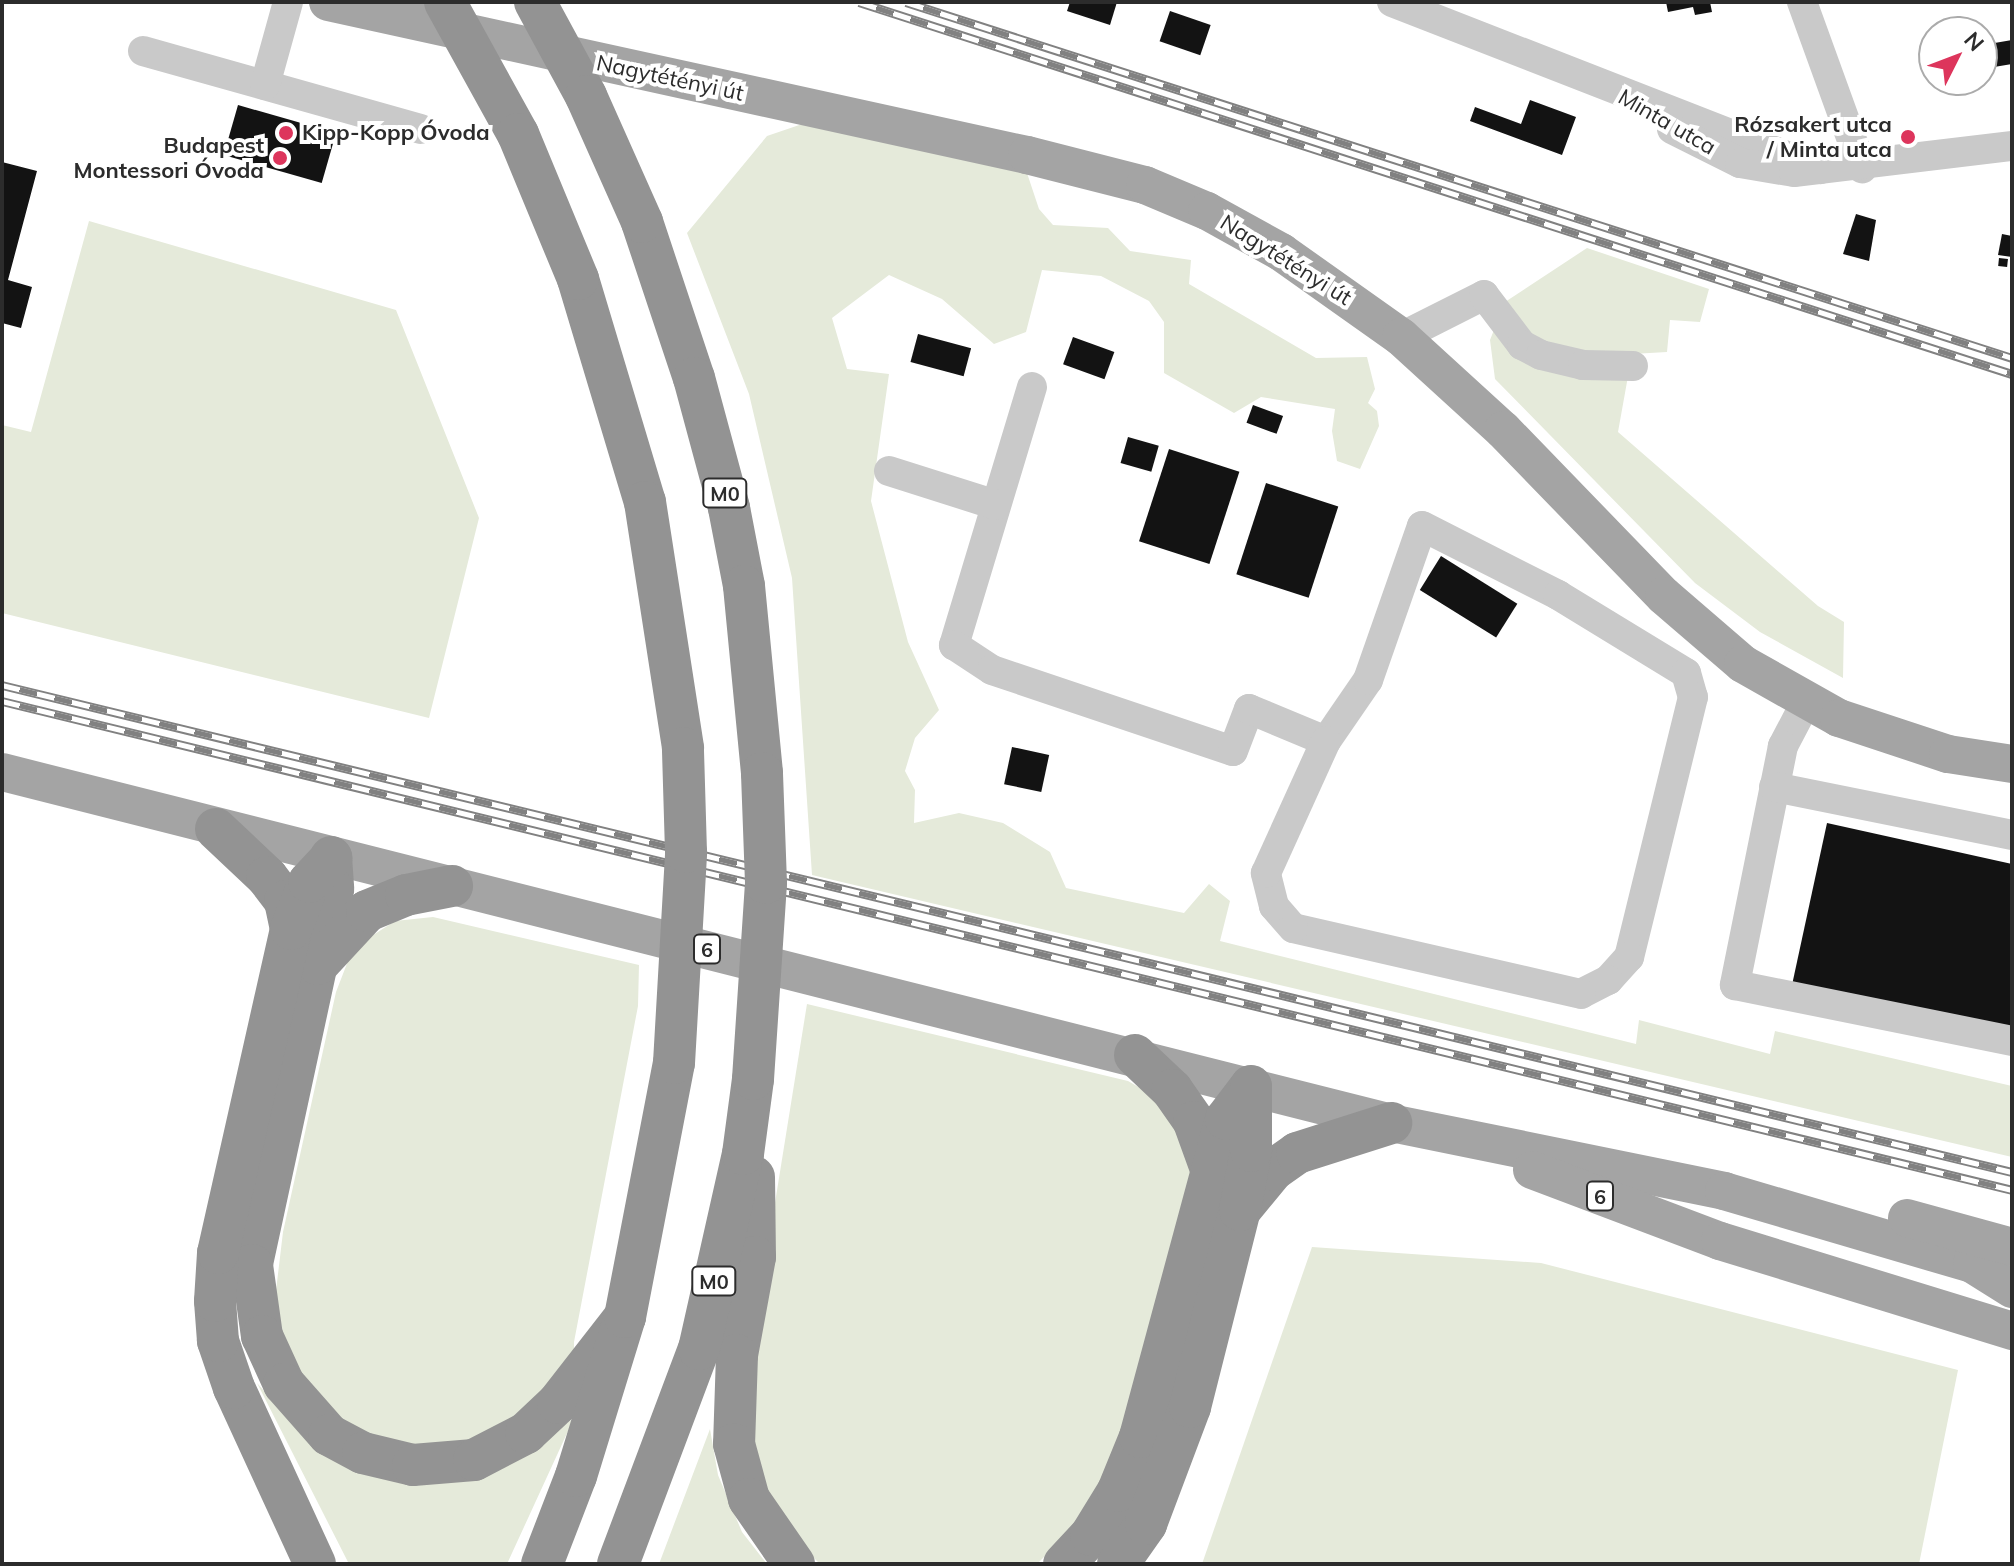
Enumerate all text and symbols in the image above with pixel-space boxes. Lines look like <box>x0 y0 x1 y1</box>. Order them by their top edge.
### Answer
north arrow <box>1918 16 1998 96</box>
text: N <box>1958 26 1990 57</box>
street label: Nagytétényi út <box>594 50 746 106</box>
street label: Minta utca <box>1614 84 1720 160</box>
place label: Rózsakert utca / Minta utca <box>1734 111 1892 162</box>
place label: Kipp-Kopp Óvoda <box>302 120 490 146</box>
marker: Kipp-Kopp Óvoda <box>277 124 295 142</box>
marker: Rózsakert utca / Minta utca <box>1899 128 1917 146</box>
place label: Budapest Montessori Óvoda <box>73 132 264 184</box>
marker: Budapest Montessori Óvoda <box>271 149 289 167</box>
street label: Nagytétényi út <box>1216 209 1356 311</box>
road number: M0 <box>701 477 749 509</box>
road number: 6 <box>693 933 721 965</box>
road number: 6 <box>1586 1180 1614 1212</box>
road number: M0 <box>690 1265 738 1297</box>

